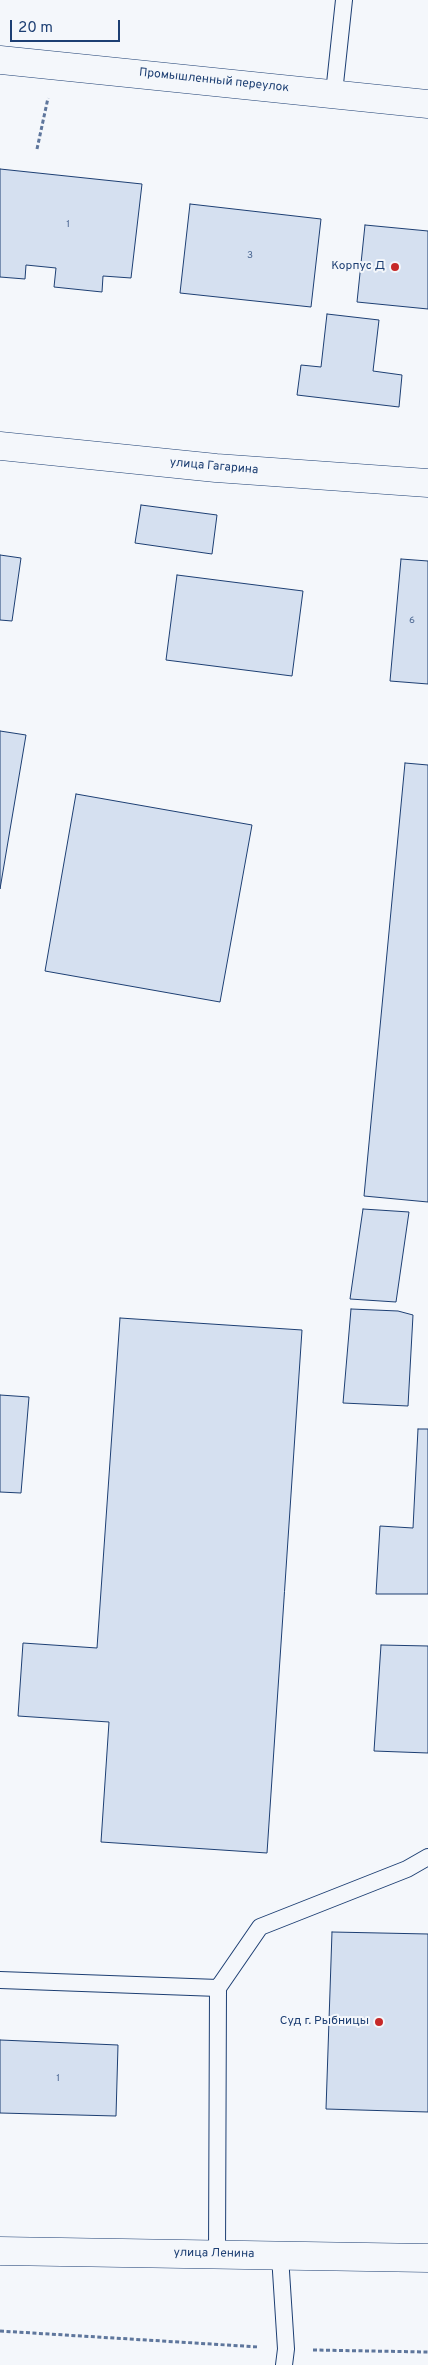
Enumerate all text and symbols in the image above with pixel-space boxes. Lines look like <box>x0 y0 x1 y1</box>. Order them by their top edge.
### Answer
scale bar <box>12 10 122 42</box>
text: 20 m <box>18 19 53 38</box>
street label: Промышленный переулок <box>138 66 290 96</box>
house number: 1 <box>66 219 70 231</box>
house number: 3 <box>247 250 253 262</box>
place label: Корпус Д <box>331 260 385 274</box>
marker: Корпус Д <box>389 261 401 273</box>
street label: улица Гагарина <box>169 456 259 478</box>
house number: 6 <box>409 615 415 627</box>
place label: Суд г. Рыбницы <box>280 2015 369 2029</box>
marker: Суд г. Рыбницы <box>373 2016 385 2028</box>
house number: 1 <box>56 2073 60 2085</box>
street label: улица Ленина <box>173 2246 255 2262</box>

